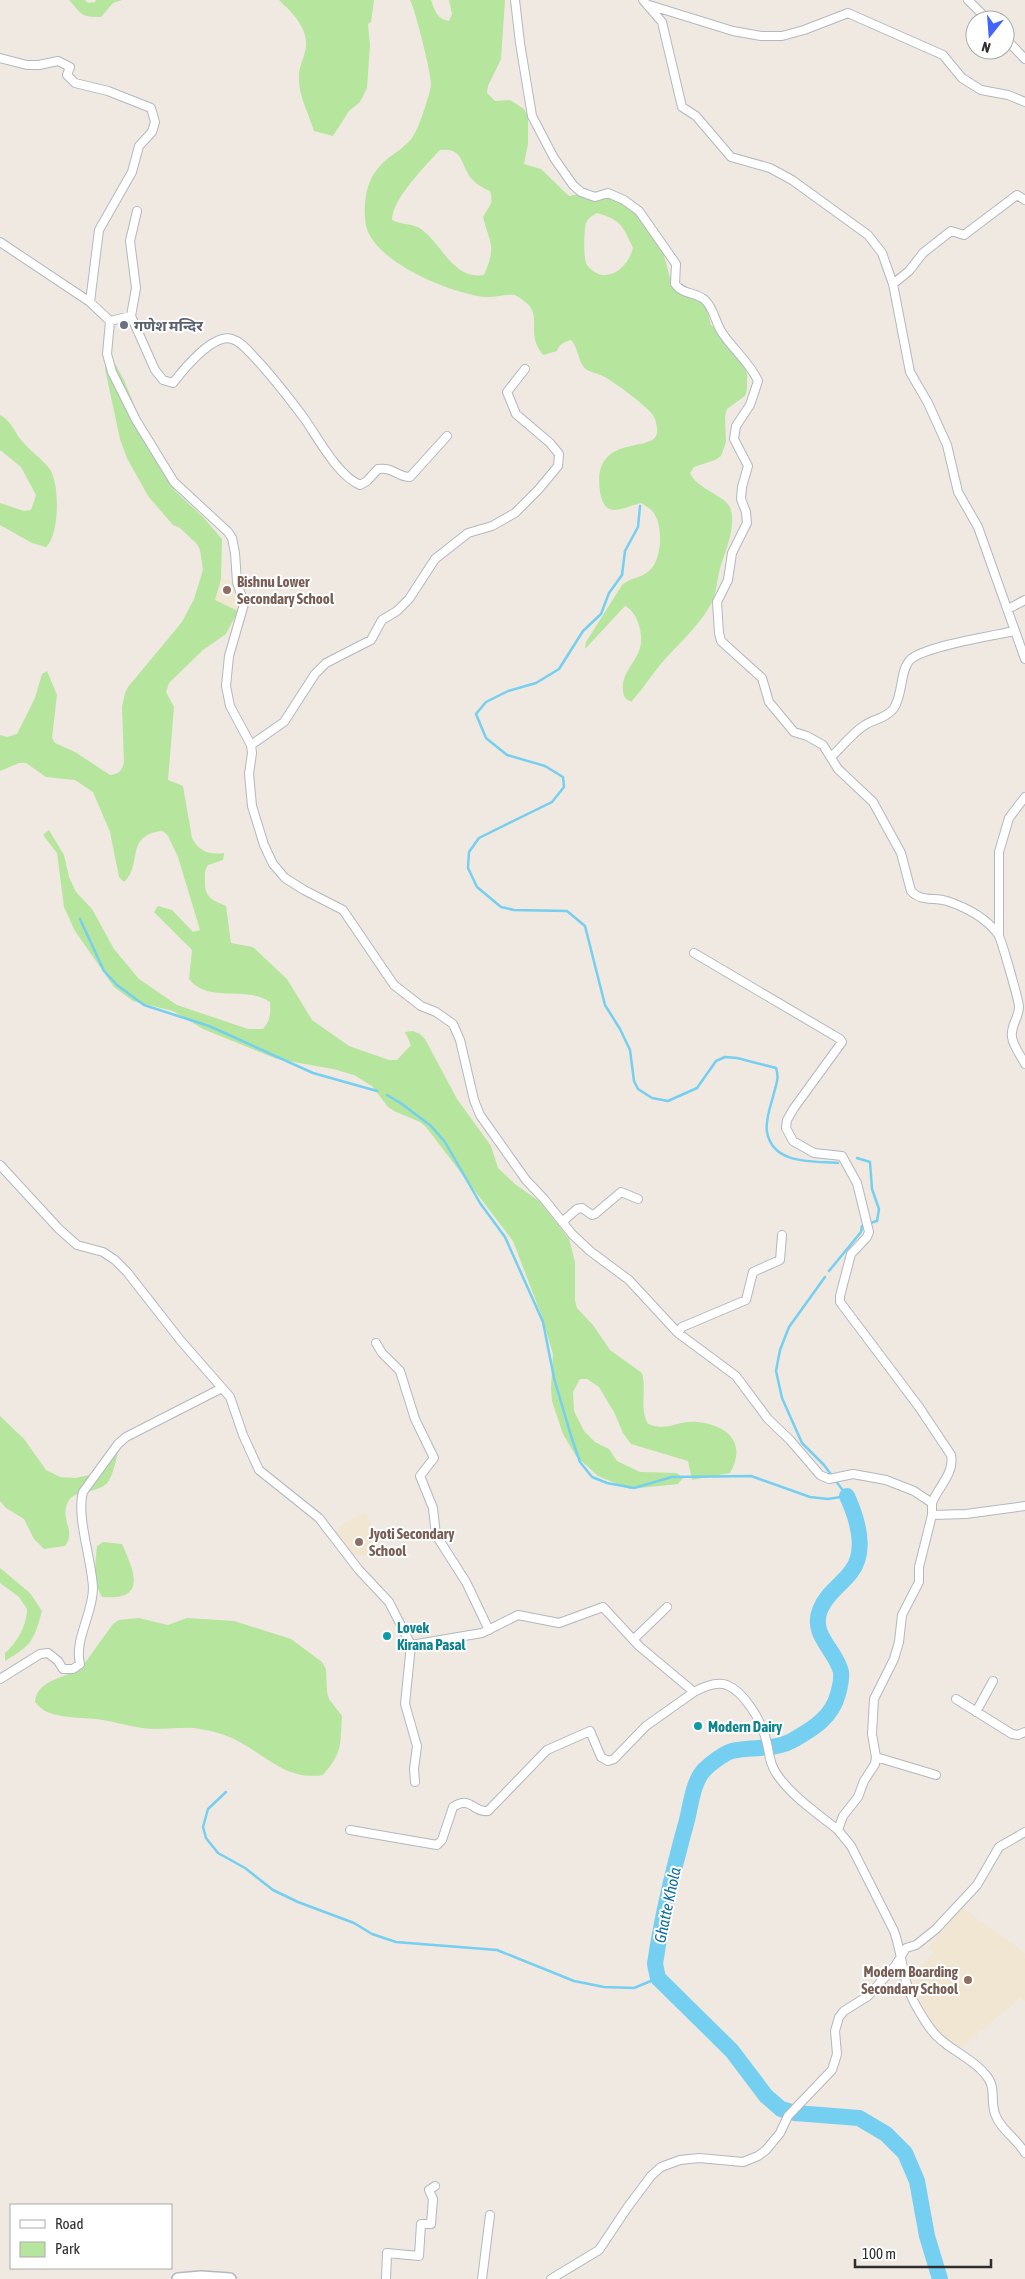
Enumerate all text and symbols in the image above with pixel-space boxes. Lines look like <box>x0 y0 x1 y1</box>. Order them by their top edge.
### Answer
north arrow <box>965 10 1015 60</box>
text: N <box>980 39 992 56</box>
place label: गणेश मन्दिर <box>134 317 203 334</box>
marker: गणेश मन्दिर <box>118 319 130 331</box>
place label: Bishnu Lower Secondary School <box>237 573 335 607</box>
marker: Bishnu Lower Secondary School <box>221 584 233 596</box>
place label: Jyoti Secondary School <box>368 1525 455 1559</box>
marker: Jyoti Secondary School <box>353 1536 365 1548</box>
place label: Lovek Kirana Pasal <box>397 1619 467 1653</box>
marker: Lovek Kirana Pasal <box>381 1630 393 1642</box>
place label: Modern Dairy <box>708 1718 783 1735</box>
marker: Modern Dairy <box>692 1720 704 1732</box>
water label: Ghatte Khola <box>650 1865 684 1944</box>
place label: Modern Boarding Secondary School <box>861 1963 959 1997</box>
marker: Modern Boarding Secondary School <box>962 1974 974 1986</box>
legend <box>10 2204 172 2269</box>
text: Road <box>55 2215 84 2232</box>
scale bar <box>855 2236 991 2268</box>
text: Park <box>55 2240 80 2257</box>
text: 100 m <box>862 2245 896 2262</box>

